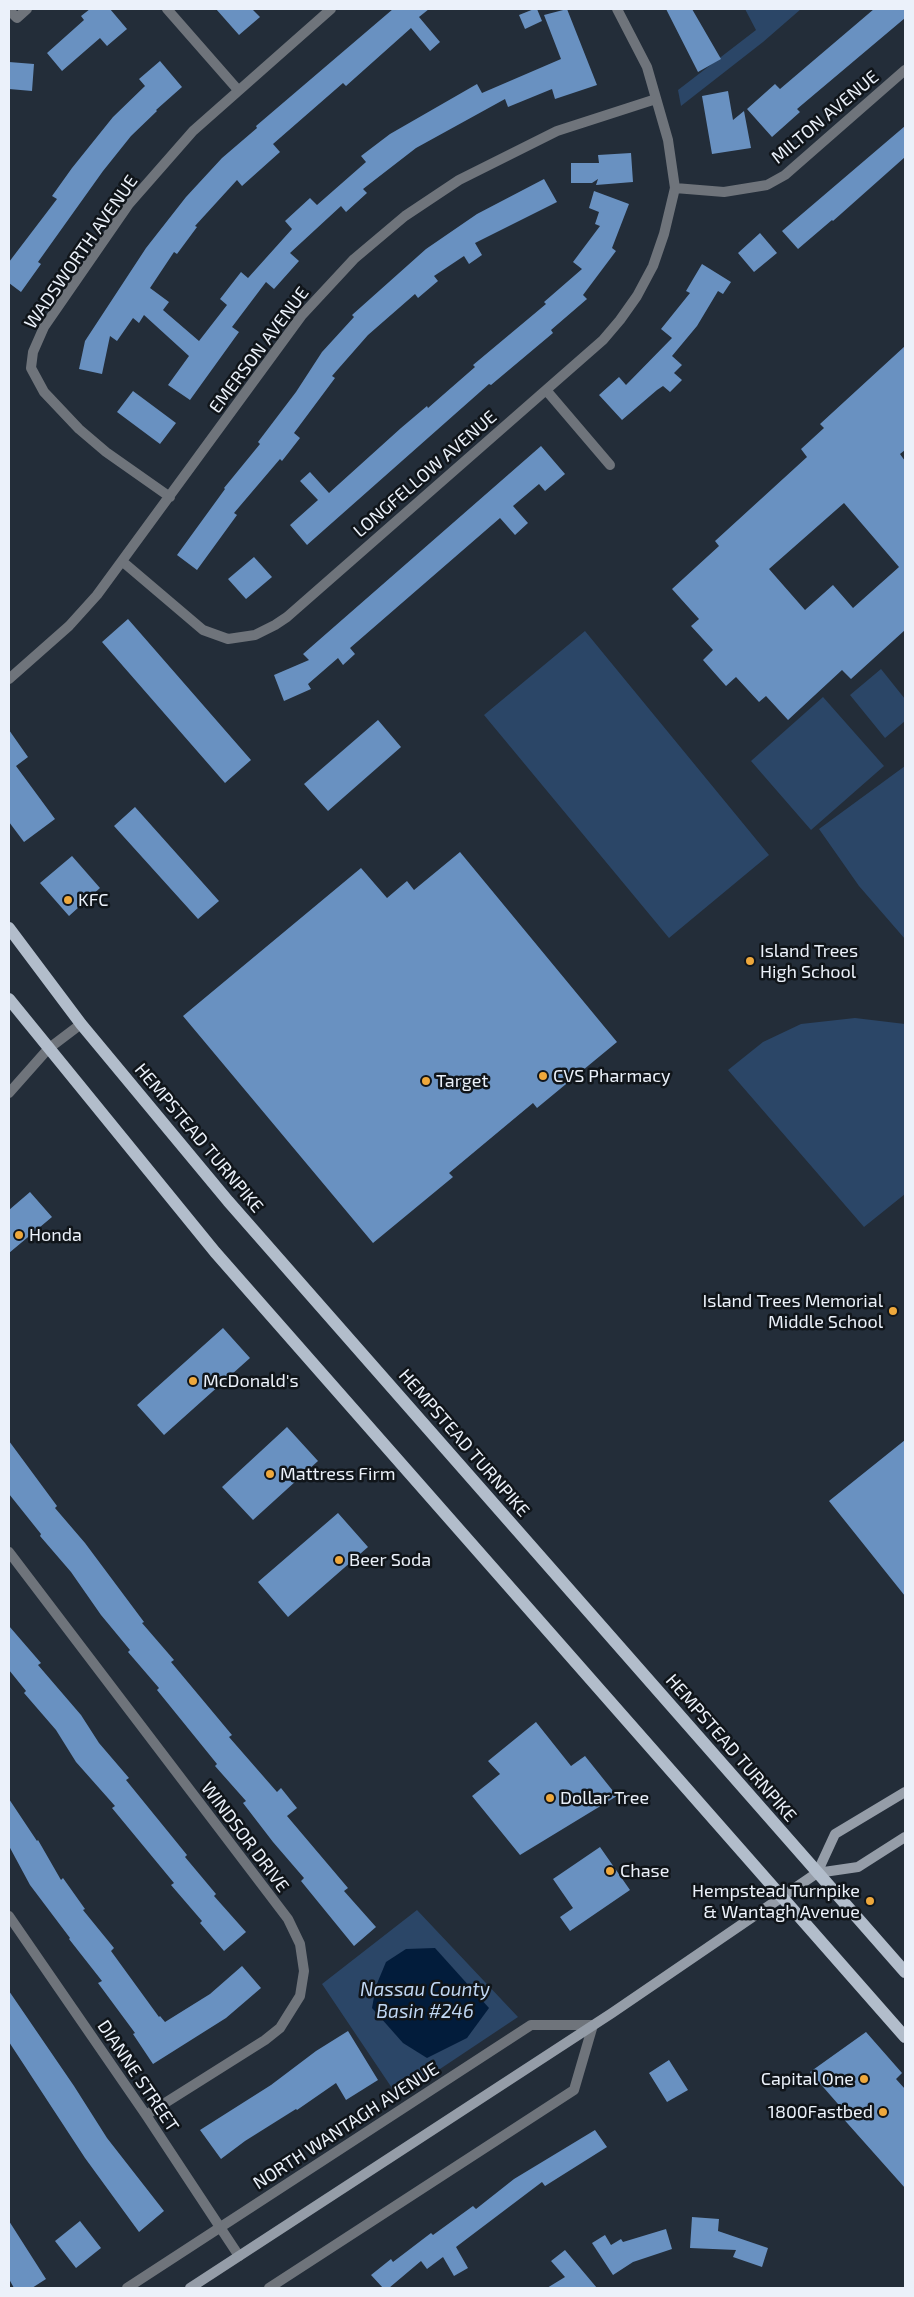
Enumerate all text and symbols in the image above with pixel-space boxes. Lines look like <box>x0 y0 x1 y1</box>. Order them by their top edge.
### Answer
street label: MILTON AVENUE <box>767 66 883 168</box>
street label: WADSWORTH AVENUE <box>20 171 142 333</box>
street label: EMERSON AVENUE <box>205 283 313 417</box>
street label: LONGFELLOW AVENUE <box>349 406 501 542</box>
place label: KFC <box>78 889 108 911</box>
marker: KFC <box>62 894 74 906</box>
place label: Island Trees High School <box>760 940 858 982</box>
marker: Island Trees High School <box>744 955 756 967</box>
street label: HEMPSTEAD TURNPIKE <box>130 1059 268 1217</box>
place label: CVS Pharmacy <box>553 1065 670 1087</box>
place label: Target <box>436 1070 488 1092</box>
marker: CVS Pharmacy <box>537 1070 549 1082</box>
marker: Target <box>420 1075 432 1087</box>
place label: Honda <box>29 1224 82 1246</box>
marker: Honda <box>13 1229 25 1241</box>
place label: Island Trees Memorial Middle School <box>703 1290 883 1332</box>
marker: Island Trees Memorial Middle School <box>887 1305 899 1317</box>
street label: HEMPSTEAD TURNPIKE <box>394 1365 534 1521</box>
place label: McDonald's <box>203 1370 299 1392</box>
marker: McDonald's <box>187 1375 199 1387</box>
place label: Mattress Firm <box>280 1463 395 1485</box>
marker: Mattress Firm <box>264 1468 276 1480</box>
place label: Beer Soda <box>349 1549 431 1571</box>
marker: Beer Soda <box>333 1554 345 1566</box>
street label: HEMPSTEAD TURNPIKE <box>661 1670 801 1826</box>
street label: WINDSOR DRIVE <box>196 1778 294 1896</box>
place label: Dollar Tree <box>560 1787 649 1809</box>
marker: Dollar Tree <box>544 1792 556 1804</box>
place label: Chase <box>620 1860 669 1882</box>
marker: Chase <box>604 1865 616 1877</box>
place label: Hempstead Turnpike & Wantagh Avenue <box>692 1880 860 1922</box>
marker: Hempstead Turnpike & Wantagh Avenue <box>864 1895 876 1907</box>
water label: Nassau County Basin #246 <box>360 1979 490 2023</box>
street label: DIANNE STREET <box>93 2016 183 2136</box>
street label: NORTH WANTAGH AVENUE <box>249 2058 443 2194</box>
place label: Capital One <box>761 2068 854 2090</box>
marker: Capital One <box>858 2073 870 2085</box>
place label: 1800Fastbed <box>768 2101 873 2123</box>
marker: 1800Fastbed <box>877 2106 889 2118</box>

